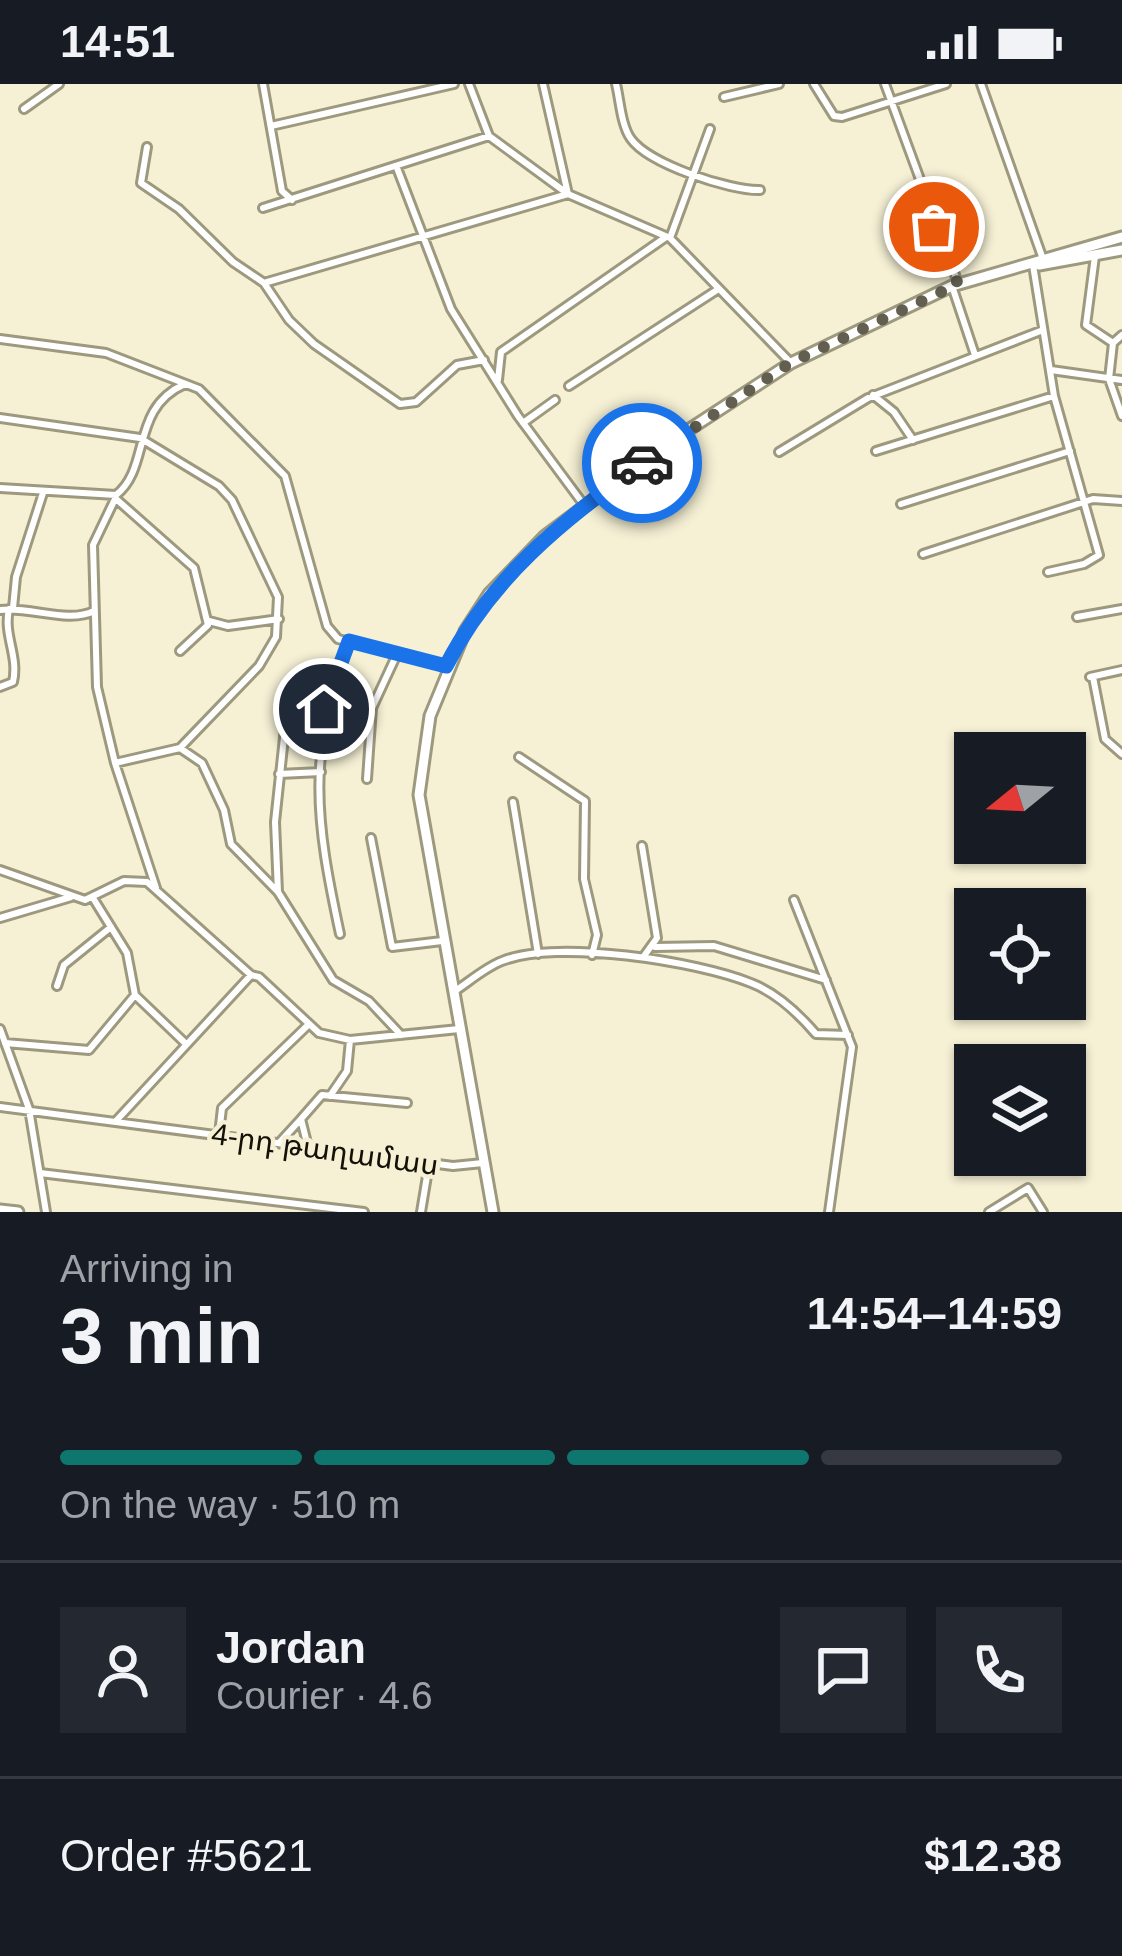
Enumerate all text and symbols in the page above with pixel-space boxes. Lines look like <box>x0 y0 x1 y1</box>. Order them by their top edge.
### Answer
text: 14:51 <box>60 16 175 67</box>
pin <box>883 176 985 278</box>
icon: bag <box>901 194 967 260</box>
courier <box>582 403 702 523</box>
icon: car <box>609 430 675 496</box>
pin <box>273 658 375 760</box>
icon: home <box>291 676 357 742</box>
north arrow <box>954 732 1086 864</box>
map controls <box>954 732 1086 1176</box>
button: locate <box>954 888 1086 1020</box>
button: layers <box>954 1044 1086 1176</box>
street label: 4-րդ թաղամաս <box>209 1117 441 1182</box>
text: Arriving in <box>60 1247 233 1290</box>
text: 14:54–14:59 <box>807 1288 1062 1339</box>
text: 3 min <box>60 1292 264 1380</box>
text: On the way · 510 m <box>60 1483 400 1526</box>
button: person <box>60 1607 186 1733</box>
button: chat <box>780 1607 906 1733</box>
button: phone <box>936 1607 1062 1733</box>
text: Jordan <box>216 1622 366 1673</box>
text: Courier · 4.6 <box>216 1674 433 1717</box>
text: Order #5621 <box>60 1830 313 1881</box>
text: $12.38 <box>924 1830 1062 1881</box>

